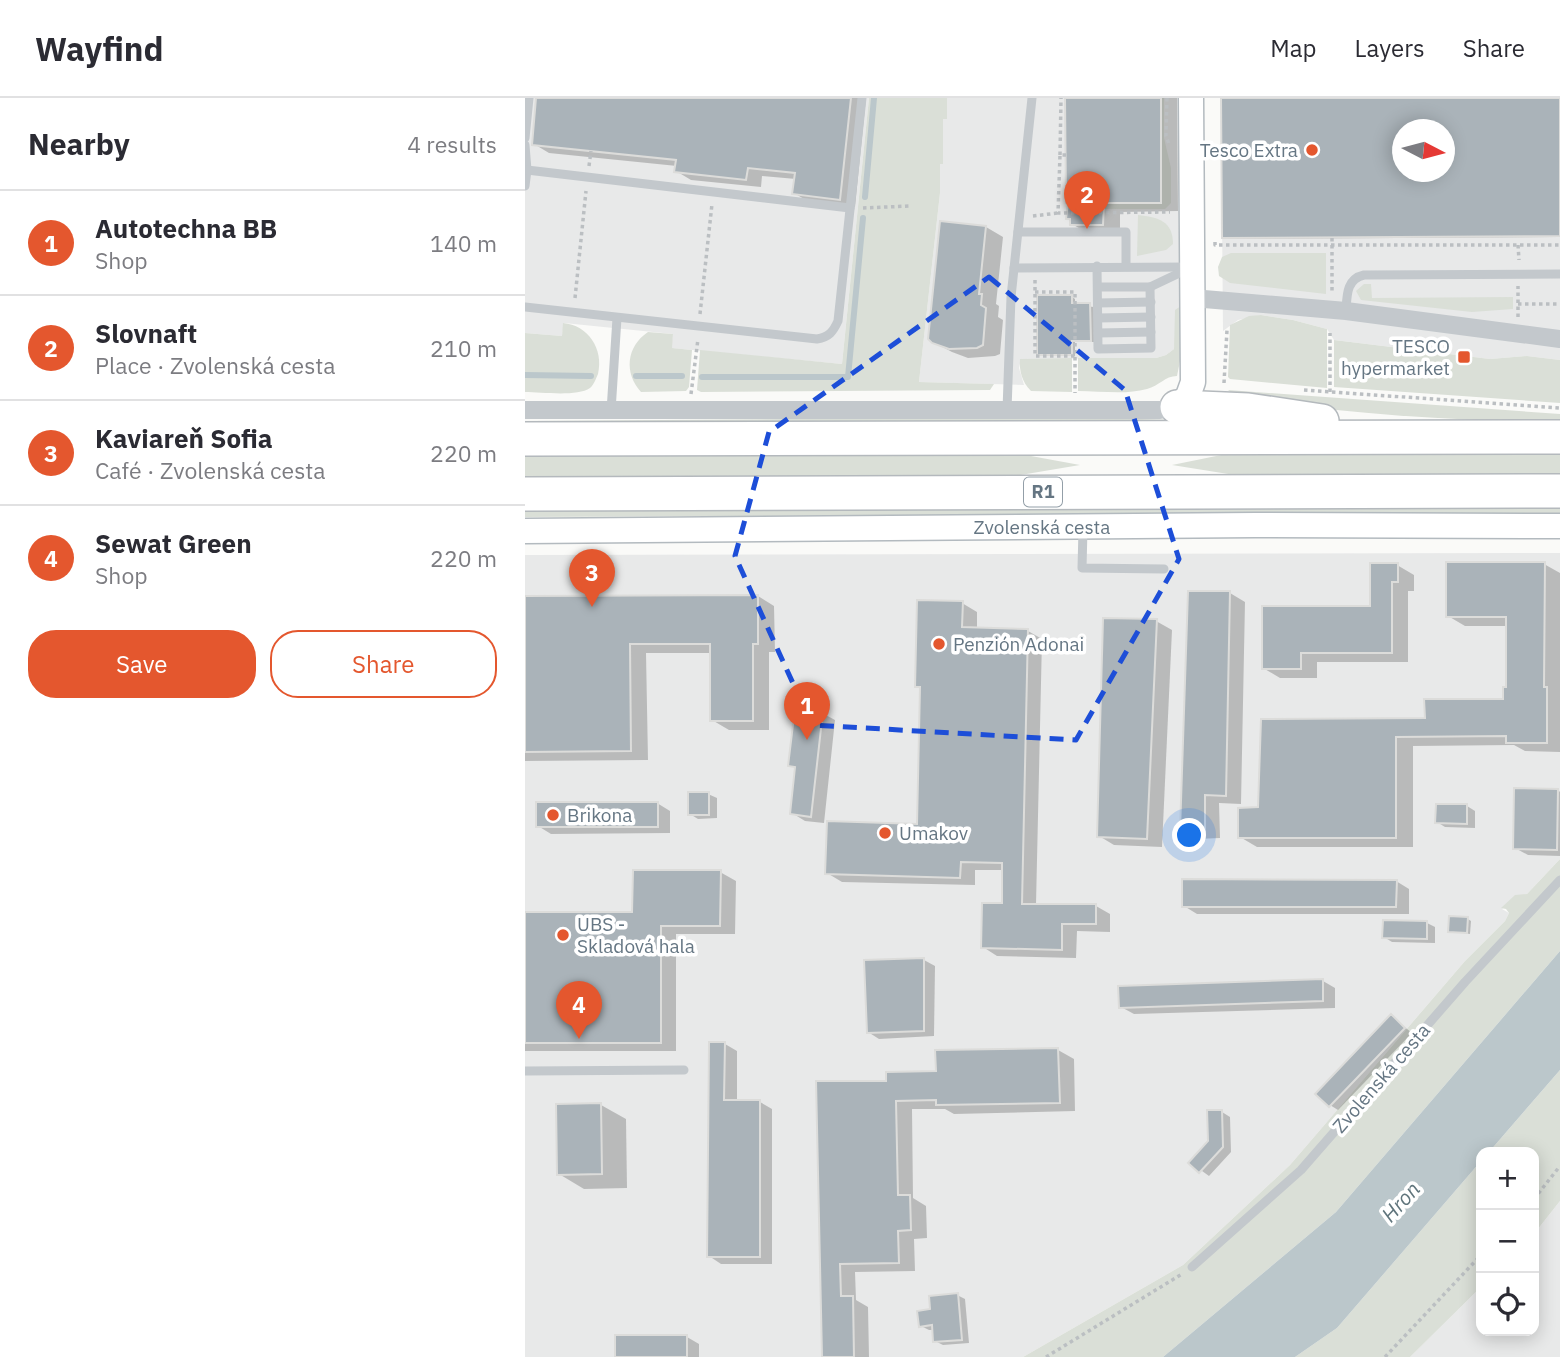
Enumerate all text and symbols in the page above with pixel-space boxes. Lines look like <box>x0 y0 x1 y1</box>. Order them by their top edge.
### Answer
text: Wayfind <box>35 27 164 70</box>
text: Map <box>1270 32 1317 64</box>
text: Layers <box>1355 32 1425 64</box>
text: Share <box>1463 32 1525 64</box>
north arrow <box>1392 119 1455 182</box>
text: Nearby <box>28 124 130 163</box>
text: 4 results <box>407 129 497 159</box>
place label: Tesco Extra <box>1200 138 1298 162</box>
marker: Tesco Extra <box>1304 142 1320 158</box>
pin: 2 <box>1064 171 1110 229</box>
text: Autotechna BB <box>95 211 277 245</box>
text: 1 <box>44 228 58 258</box>
text: 140 m <box>430 228 497 258</box>
text: Shop <box>95 245 148 275</box>
text: Slovnaft <box>95 316 197 350</box>
text: 2 <box>44 333 58 363</box>
text: 210 m <box>430 333 497 363</box>
place label: TESCO hypermarket <box>1341 334 1450 380</box>
marker: TESCO hypermarket <box>1456 349 1472 365</box>
text: Place · Zvolenská cesta <box>95 350 336 380</box>
text: Kaviareň Sofia <box>95 421 273 455</box>
text: 3 <box>44 438 58 468</box>
text: 220 m <box>430 438 497 468</box>
text: Café · Zvolenská cesta <box>95 455 326 485</box>
road number: R1 <box>1024 478 1062 506</box>
street label: Zvolenská cesta <box>974 515 1110 539</box>
text: Sewat Green <box>95 526 252 560</box>
text: 4 <box>44 543 58 573</box>
text: 220 m <box>430 543 497 573</box>
pin: 3 <box>569 549 615 607</box>
text: Shop <box>95 560 148 590</box>
button: Save <box>28 630 256 698</box>
button: Share <box>270 630 497 698</box>
place label: Penzión Adonai <box>953 632 1084 656</box>
marker: Penzión Adonai <box>931 636 947 652</box>
pin: 1 <box>784 682 830 740</box>
place label: Brikona <box>567 803 632 827</box>
marker: Brikona <box>545 807 561 823</box>
your location <box>1172 818 1206 852</box>
place label: Umakov <box>899 821 968 845</box>
marker: Umakov <box>877 825 893 841</box>
place label: UBS - Skladová hala <box>577 912 695 958</box>
marker: UBS - Skladová hala <box>555 927 571 943</box>
pin: 4 <box>556 981 602 1039</box>
street label: Zvolenská cesta <box>1327 1018 1435 1138</box>
map controls <box>1476 1147 1539 1336</box>
button: + <box>1476 1147 1539 1210</box>
water label: Hron <box>1375 1175 1426 1228</box>
button: − <box>1476 1210 1539 1273</box>
button: locate <box>1476 1273 1539 1336</box>

